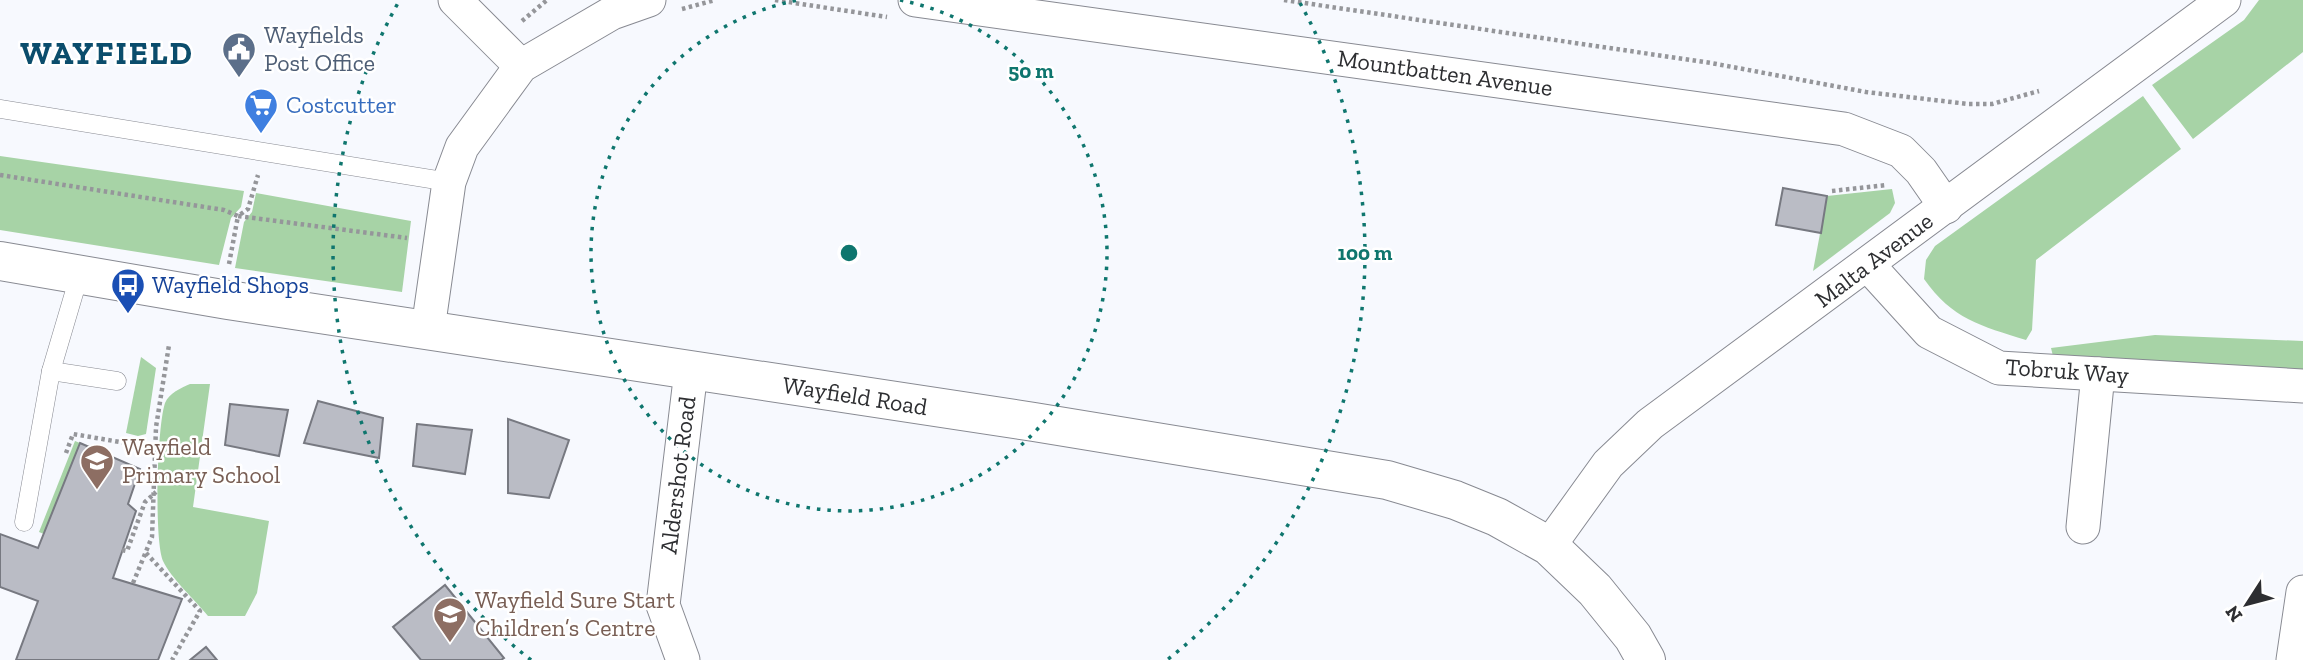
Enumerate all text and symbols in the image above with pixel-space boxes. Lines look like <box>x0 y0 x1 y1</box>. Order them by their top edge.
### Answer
place label: Wayfields Post Office <box>264 20 375 77</box>
public building icon: Wayfields Post Office <box>220 30 258 79</box>
district label: WAYFIELD <box>20 34 194 72</box>
street label: Mountbatten Avenue <box>1336 43 1555 102</box>
text: 50 m <box>1008 58 1054 83</box>
supermarket icon: Costcutter <box>242 86 280 135</box>
place label: Costcutter <box>286 90 397 119</box>
street label: Malta Avenue <box>1809 206 1938 313</box>
text: 100 m <box>1338 240 1393 265</box>
centre of rings <box>837 241 861 265</box>
bus stop icon: Wayfield Shops <box>109 266 147 315</box>
place label: Wayfield Shops <box>152 270 309 299</box>
street label: Tobruk Way <box>2004 352 2131 389</box>
street label: Wayfield Road <box>781 370 930 421</box>
street label: Aldershot Road <box>653 394 702 555</box>
place label: Wayfield Primary School <box>122 432 280 489</box>
school or university icon: Wayfield Primary School <box>78 442 116 491</box>
north arrow <box>2212 569 2282 639</box>
place label: Wayfield Sure Start Children’s Centre <box>475 585 675 642</box>
school or university icon: Wayfield Sure Start Children’s Centre <box>431 595 469 644</box>
text: N <box>2220 601 2247 626</box>

